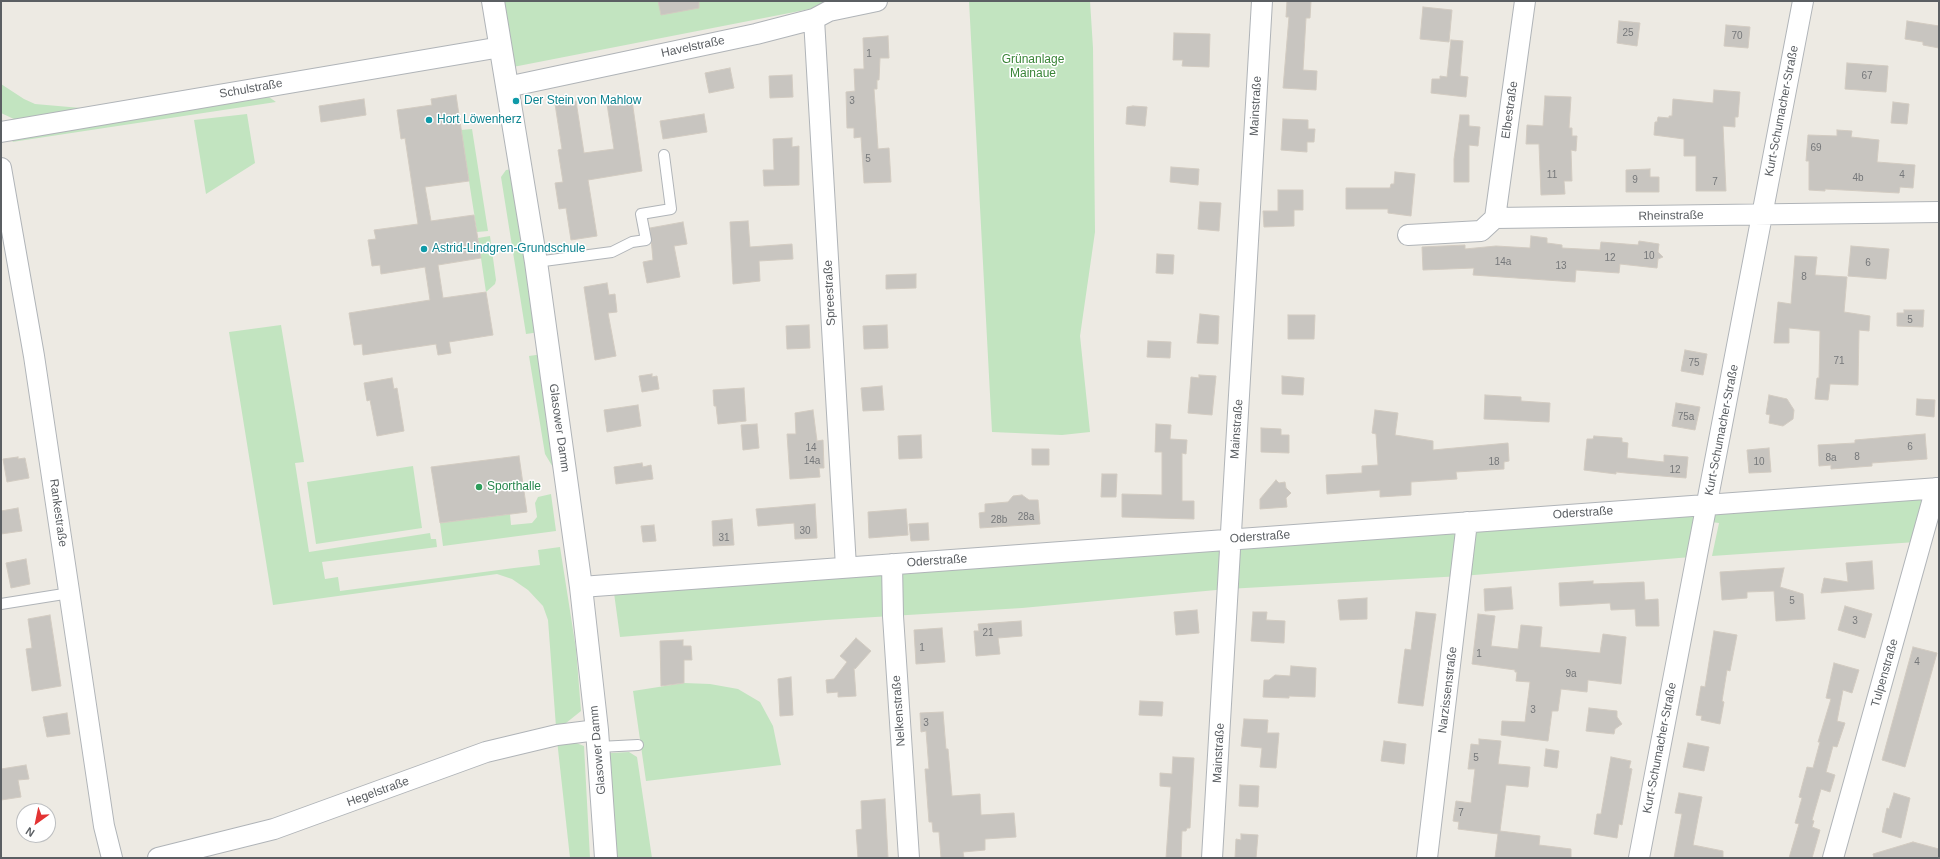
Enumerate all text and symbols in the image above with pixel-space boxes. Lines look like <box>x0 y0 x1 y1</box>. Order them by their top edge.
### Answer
house number: 25 <box>1622 27 1634 39</box>
house number: 70 <box>1731 30 1743 42</box>
street label: Havelstraße <box>660 33 726 61</box>
street label: Kurt-Schumacher-Straße <box>1762 44 1802 178</box>
house number: 1 <box>866 48 872 60</box>
park label: Grünanlage Mainaue <box>1002 53 1064 81</box>
house number: 67 <box>1861 70 1873 82</box>
street label: Schulstraße <box>218 76 284 102</box>
street label: Mainstraße <box>1247 76 1265 136</box>
street label: Elbestraße <box>1499 80 1521 140</box>
place label: Der Stein von Mahlow <box>524 94 641 108</box>
house number: 3 <box>849 95 855 107</box>
marker: Der Stein von Mahlow <box>511 96 521 106</box>
place label: Hort Löwenherz <box>437 113 522 127</box>
marker: Hort Löwenherz <box>424 115 434 125</box>
house number: 69 <box>1810 142 1822 154</box>
house number: 5 <box>865 153 871 165</box>
house number: 11 <box>1547 169 1557 181</box>
house number: 4 <box>1899 169 1905 181</box>
house number: 4b <box>1852 172 1864 184</box>
house number: 9 <box>1632 174 1638 186</box>
house number: 7 <box>1712 176 1718 188</box>
street label: Rheinstraße <box>1638 208 1704 224</box>
place label: Astrid-Lindgren-Grundschule <box>432 242 585 256</box>
marker: Astrid-Lindgren-Grundschule <box>419 244 429 254</box>
house number: 10 <box>1643 250 1655 262</box>
house number: 12 <box>1604 252 1616 264</box>
house number: 14a <box>1495 256 1511 268</box>
house number: 6 <box>1865 257 1871 269</box>
street label: Spreestraße <box>821 260 839 326</box>
house number: 13 <box>1555 260 1567 272</box>
house number: 8 <box>1801 271 1807 283</box>
house number: 5 <box>1907 314 1913 326</box>
house number: 71 <box>1833 355 1845 367</box>
house number: 75 <box>1688 357 1700 369</box>
street label: Kurt-Schumacher-Straße <box>1702 363 1742 497</box>
street label: Glasower Damm <box>546 383 572 473</box>
street label: Mainstraße <box>1228 399 1246 459</box>
house number: 75a <box>1678 411 1694 423</box>
house number: 6 <box>1907 441 1913 453</box>
house number: 14 <box>805 442 817 454</box>
house number: 8 <box>1854 451 1860 463</box>
house number: 8a <box>1825 452 1837 464</box>
house number: 14a <box>804 455 820 467</box>
house number: 18 <box>1488 456 1500 468</box>
house number: 10 <box>1753 456 1765 468</box>
house number: 12 <box>1669 464 1681 476</box>
street label: Rankestraße <box>46 478 70 548</box>
place label: Sporthalle <box>487 480 541 494</box>
marker: Sporthalle <box>474 482 484 492</box>
street label: Oderstraße <box>1552 504 1614 522</box>
house number: 28a <box>1018 511 1034 523</box>
house number: 28b <box>991 514 1007 526</box>
house number: 30 <box>799 525 811 537</box>
street label: Oderstraße <box>1229 528 1291 546</box>
house number: 31 <box>718 532 730 544</box>
street label: Oderstraße <box>906 552 968 570</box>
house number: 5 <box>1789 595 1795 607</box>
house number: 3 <box>1852 615 1858 627</box>
house number: 21 <box>982 627 994 639</box>
street label: Tulpenstraße <box>1868 637 1902 709</box>
house number: 1 <box>919 642 925 654</box>
street label: Narzissenstraße <box>1436 646 1460 734</box>
house number: 1 <box>1476 648 1482 660</box>
house number: 4 <box>1914 656 1920 668</box>
house number: 9a <box>1565 668 1577 680</box>
street label: Nelkenstraße <box>889 675 909 747</box>
street label: Kurt-Schumacher-Straße <box>1640 681 1680 815</box>
house number: 3 <box>1530 704 1536 716</box>
street label: Glasower Damm <box>587 705 609 795</box>
house number: 3 <box>923 717 929 729</box>
street label: Mainstraße <box>1210 723 1228 783</box>
house number: 5 <box>1473 752 1479 764</box>
street label: Hegelstraße <box>345 774 411 810</box>
north arrow <box>16 803 56 843</box>
house number: 7 <box>1458 807 1464 819</box>
text: N <box>23 825 37 839</box>

